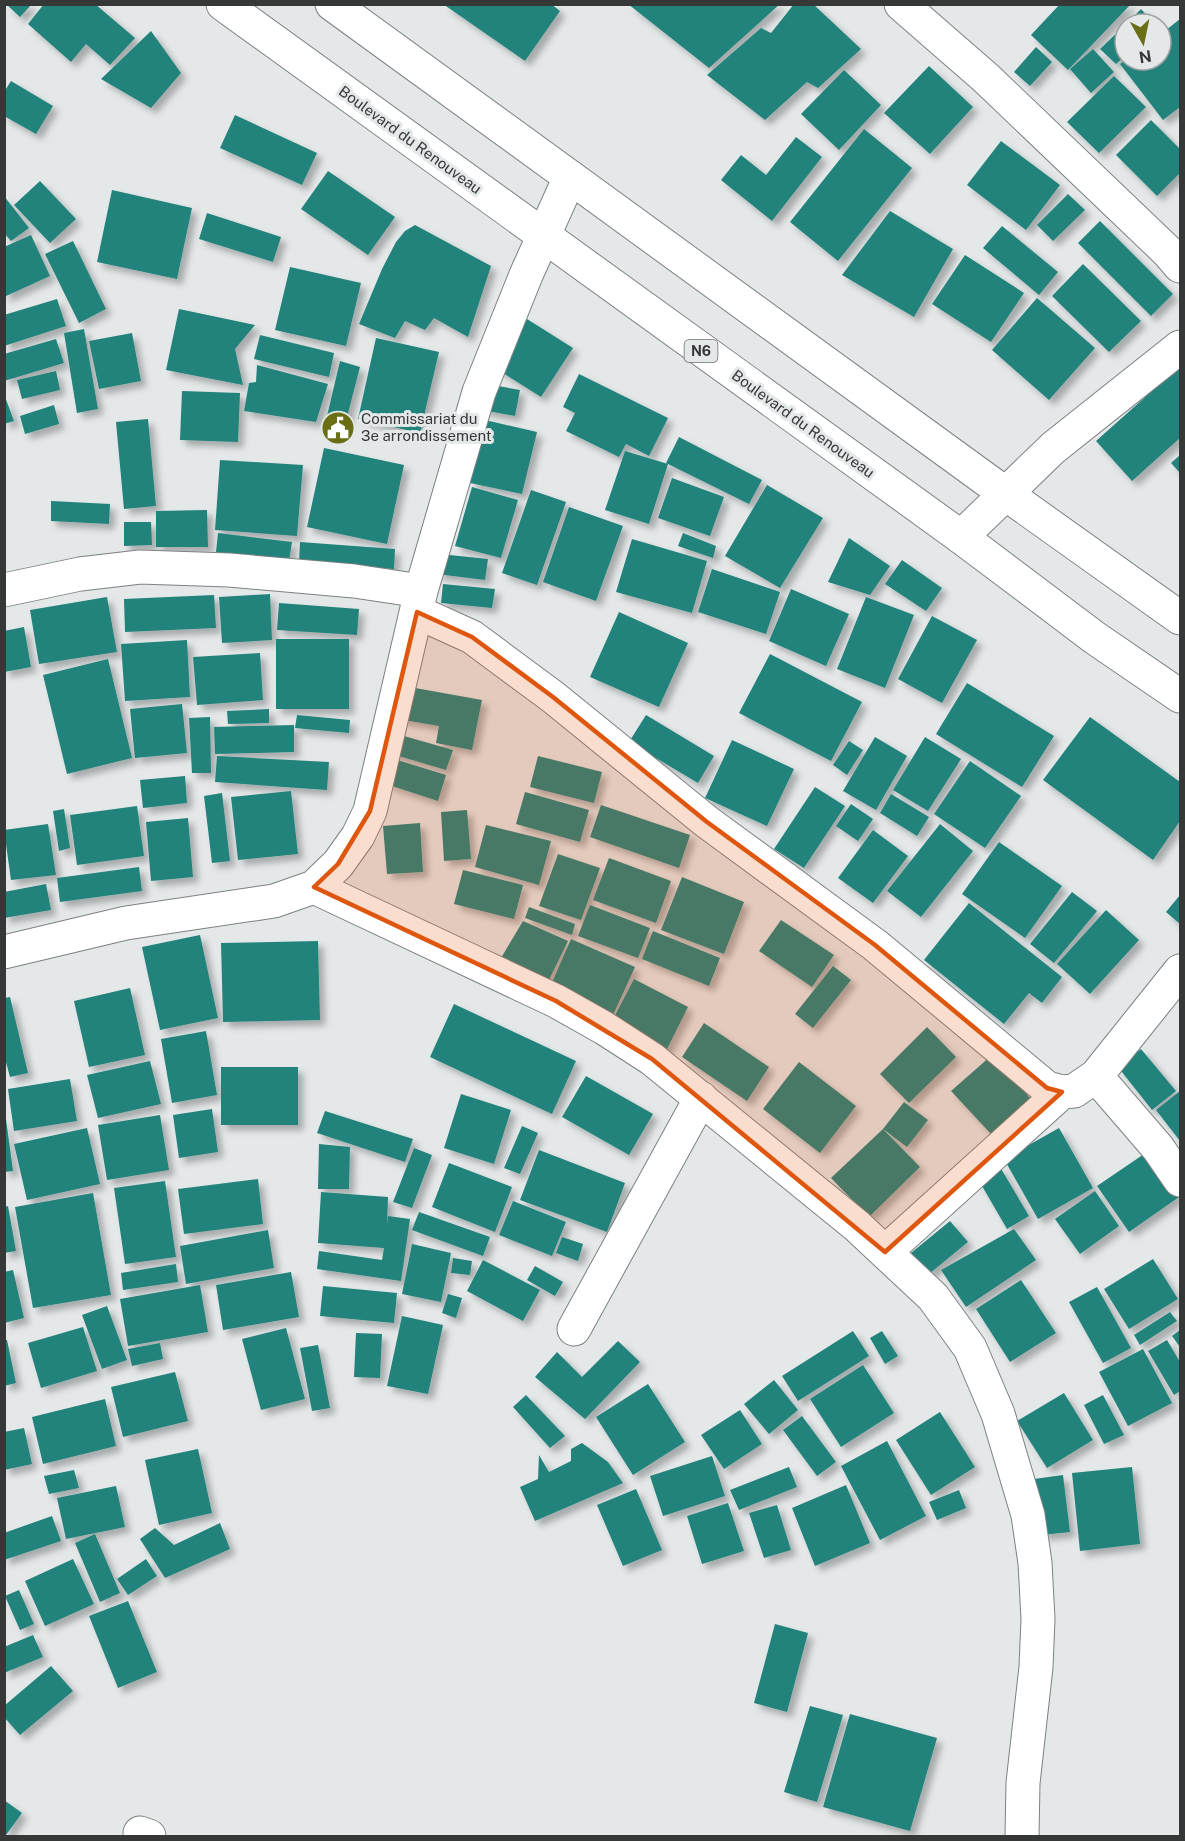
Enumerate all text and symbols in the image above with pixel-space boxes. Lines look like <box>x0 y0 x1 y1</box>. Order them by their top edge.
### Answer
north arrow <box>1113 12 1173 72</box>
text: N <box>1138 46 1153 67</box>
street label: Boulevard du Renouveau <box>336 82 485 197</box>
road number: N6 <box>684 340 718 362</box>
street label: Boulevard du Renouveau <box>729 366 878 481</box>
public building icon: Commissariat du 3e arrondissement <box>320 410 356 446</box>
place label: Commissariat du 3e arrondissement <box>361 410 492 444</box>

